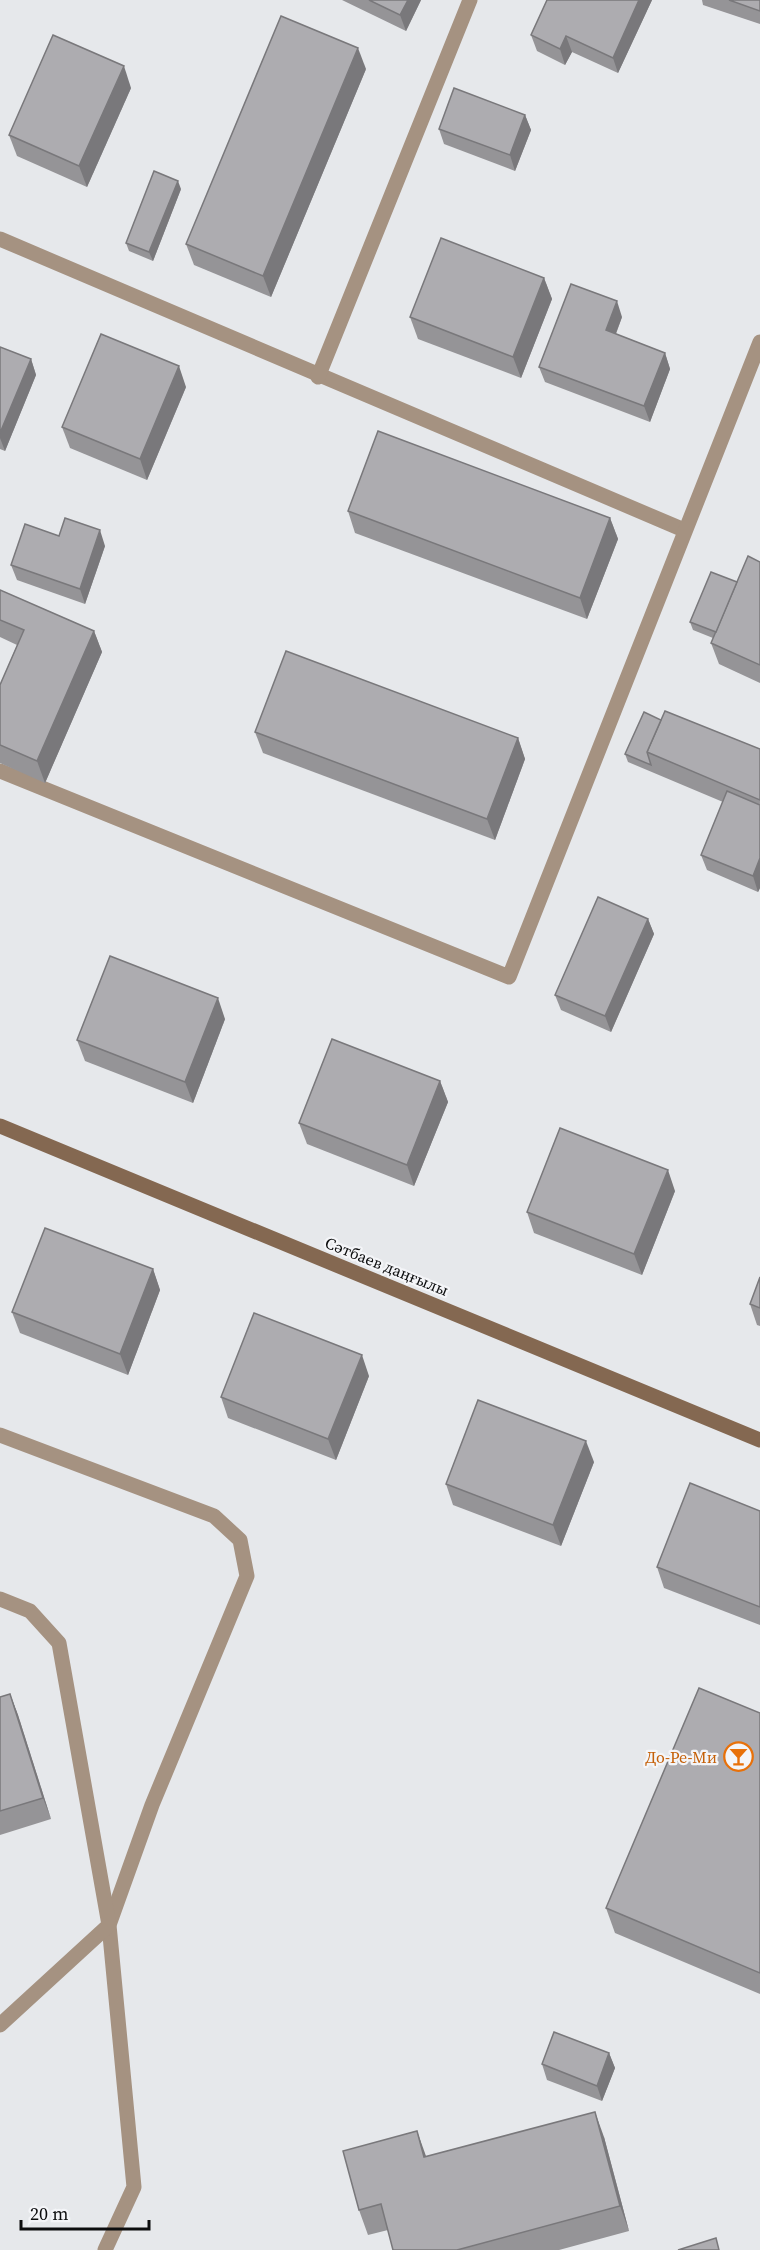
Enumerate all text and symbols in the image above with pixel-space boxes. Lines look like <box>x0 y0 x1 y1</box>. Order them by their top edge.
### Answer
street label: Сәтбаев даңғылы <box>322 1231 452 1301</box>
bar icon: До-Ре-Ми <box>722 1741 754 1773</box>
place label: До-Ре-Ми <box>645 1746 717 1768</box>
scale bar <box>21 2193 148 2231</box>
text: 20 m <box>30 2201 68 2226</box>

